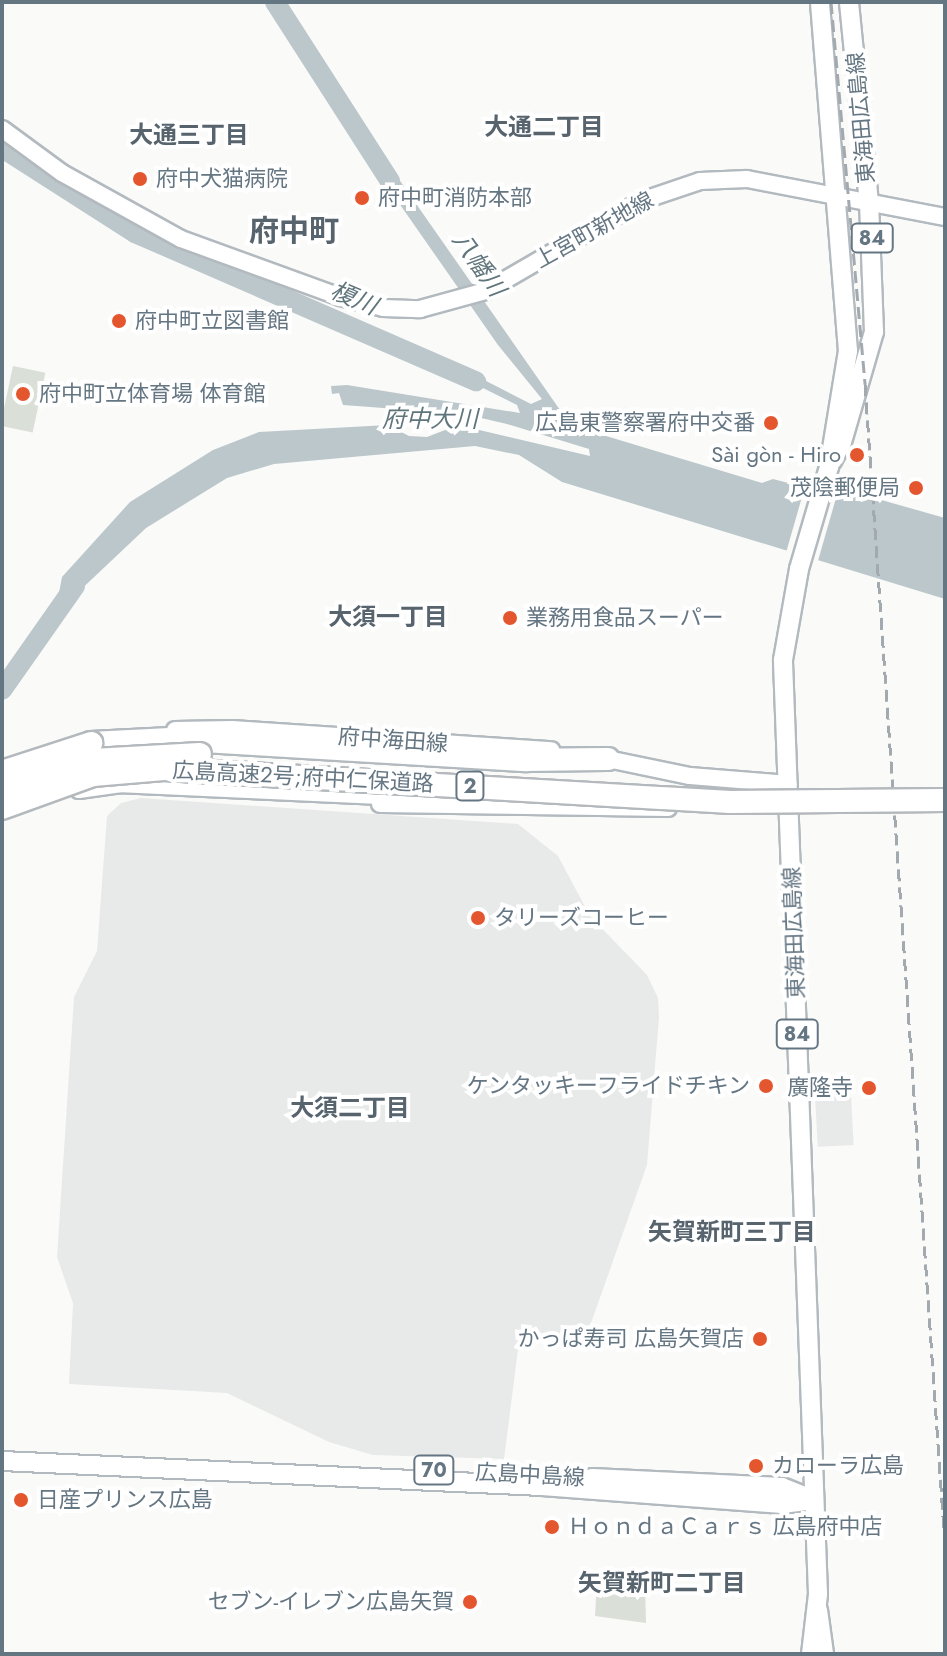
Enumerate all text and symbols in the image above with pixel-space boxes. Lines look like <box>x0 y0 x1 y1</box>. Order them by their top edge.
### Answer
street label: 東海田広島線 <box>842 51 880 185</box>
district label: 大通二丁目 <box>484 113 604 141</box>
district label: 大通三丁目 <box>129 121 249 149</box>
place label: 府中犬猫病院 <box>156 166 288 192</box>
marker: 府中犬猫病院 <box>131 170 149 188</box>
place label: 府中町消防本部 <box>378 185 532 211</box>
street label: 上宮町新地線 <box>530 186 658 274</box>
marker: 府中町消防本部 <box>353 189 371 207</box>
district label: 府中町 <box>249 213 339 249</box>
road number: 84 <box>850 222 894 254</box>
water label: 八幡川 <box>447 226 511 302</box>
water label: 榎川 <box>326 275 382 321</box>
place label: 府中町立図書館 <box>135 308 289 334</box>
marker: 府中町立図書館 <box>110 312 128 330</box>
place label: 府中町立体育場 体育館 <box>39 381 266 407</box>
marker: 府中町立体育場 体育館 <box>14 385 32 403</box>
water label: 府中大川 <box>382 405 478 433</box>
place label: 広島東警察署府中交番 <box>535 410 755 436</box>
marker: 広島東警察署府中交番 <box>762 414 780 432</box>
place label: Sài gòn - Hiro <box>711 442 841 468</box>
marker: Sài gòn - Hiro <box>848 446 866 464</box>
place label: 茂陰郵便局 <box>790 475 900 501</box>
marker: 茂陰郵便局 <box>907 479 925 497</box>
district label: 大須一丁目 <box>328 603 448 631</box>
place label: 業務用食品スーパー <box>526 605 724 631</box>
marker: 業務用食品スーパー <box>501 609 519 627</box>
street label: 府中海田線 <box>337 723 449 757</box>
street label: 広島高速2号;府中仁保道路 <box>172 757 434 797</box>
road number: 2 <box>454 770 486 802</box>
street label: 東海田広島線 <box>779 867 809 999</box>
place label: タリーズコーヒー <box>494 905 670 931</box>
marker: タリーズコーヒー <box>469 909 487 927</box>
road number: 84 <box>775 1018 819 1050</box>
place label: ケンタッキーフライドチキン <box>464 1073 750 1099</box>
place label: 廣隆寺 <box>787 1075 853 1101</box>
marker: ケンタッキーフライドチキン <box>757 1077 775 1095</box>
marker: 廣隆寺 <box>860 1079 878 1097</box>
district label: 大須二丁目 <box>290 1094 410 1122</box>
district label: 矢賀新町三丁目 <box>648 1218 816 1246</box>
place label: かっぱ寿司 広島矢賀店 <box>517 1326 744 1352</box>
marker: かっぱ寿司 広島矢賀店 <box>751 1330 769 1348</box>
place label: カローラ広島 <box>772 1453 904 1479</box>
road number: 70 <box>412 1454 456 1486</box>
marker: カローラ広島 <box>747 1457 765 1475</box>
street label: 広島中島線 <box>474 1459 586 1491</box>
place label: 日産プリンス広島 <box>37 1487 213 1513</box>
marker: 日産プリンス広島 <box>12 1491 30 1509</box>
place label: ＨｏｎｄａＣａｒｓ 広島府中店 <box>568 1514 883 1540</box>
marker: ＨｏｎｄａＣａｒｓ 広島府中店 <box>543 1518 561 1536</box>
district label: 矢賀新町二丁目 <box>578 1569 746 1597</box>
place label: セブン-イレブン広島矢賀 <box>207 1589 454 1615</box>
marker: セブン-イレブン広島矢賀 <box>461 1593 479 1611</box>

